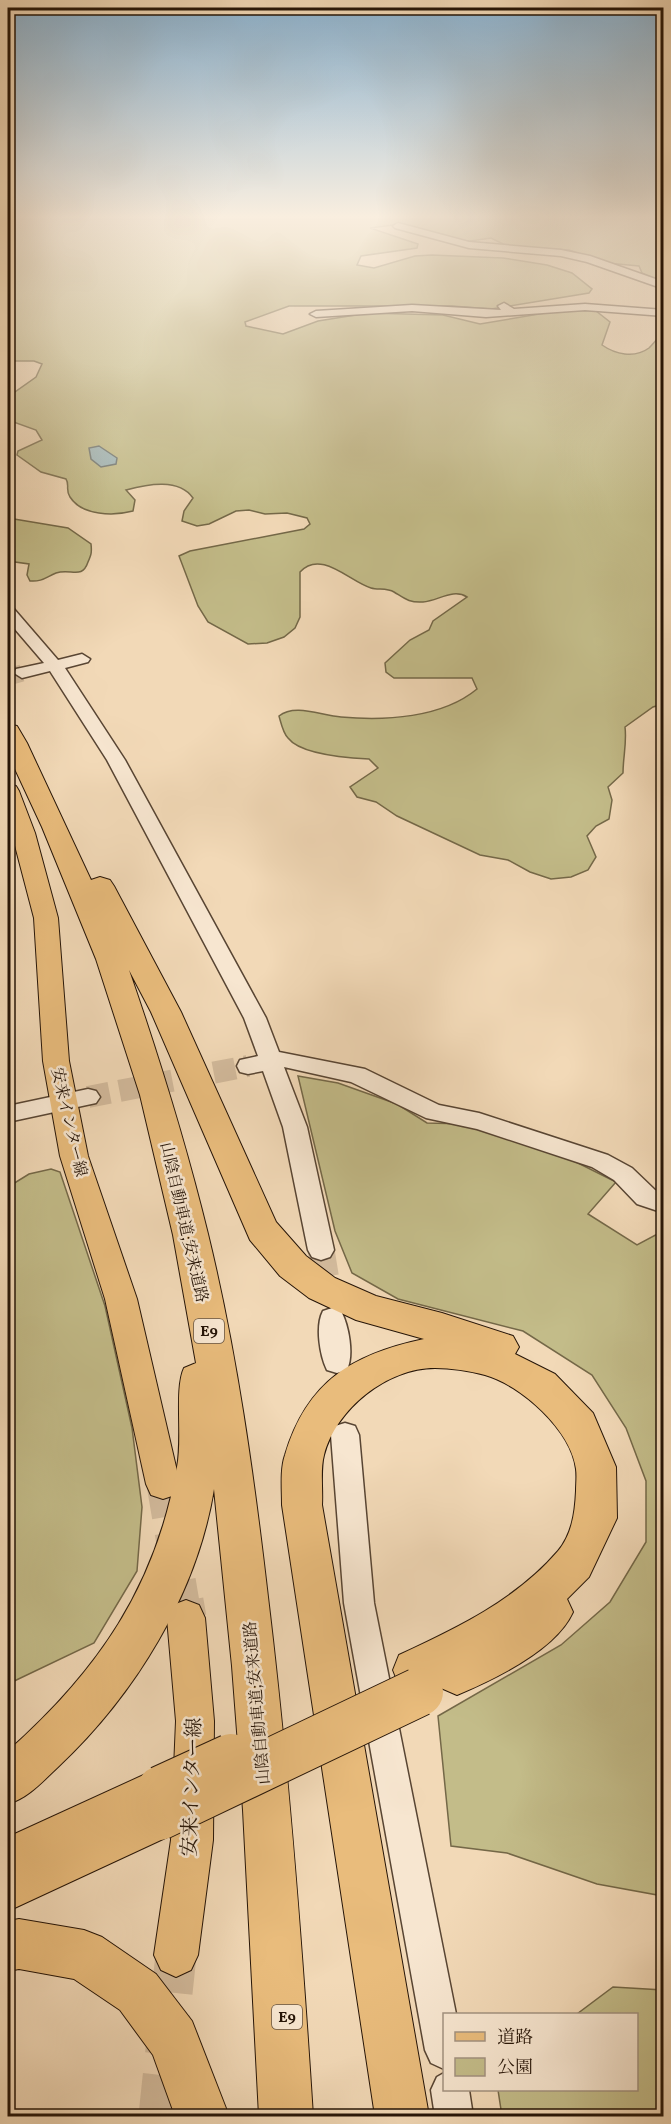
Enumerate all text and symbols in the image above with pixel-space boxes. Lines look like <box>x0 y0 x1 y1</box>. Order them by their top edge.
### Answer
street label: 安来インター線 <box>45 1066 91 1179</box>
street label: 山陰自動車道;安来道路 <box>154 1140 212 1305</box>
road number: E9 <box>194 1319 224 1343</box>
street label: 山陰自動車道;安来道路 <box>240 1620 276 1786</box>
street label: 安来インター線 <box>177 1717 209 1857</box>
road number: E9 <box>272 2005 302 2029</box>
legend <box>443 2013 638 2091</box>
text: 道路 <box>497 2026 533 2051</box>
text: 公園 <box>497 2056 533 2081</box>

